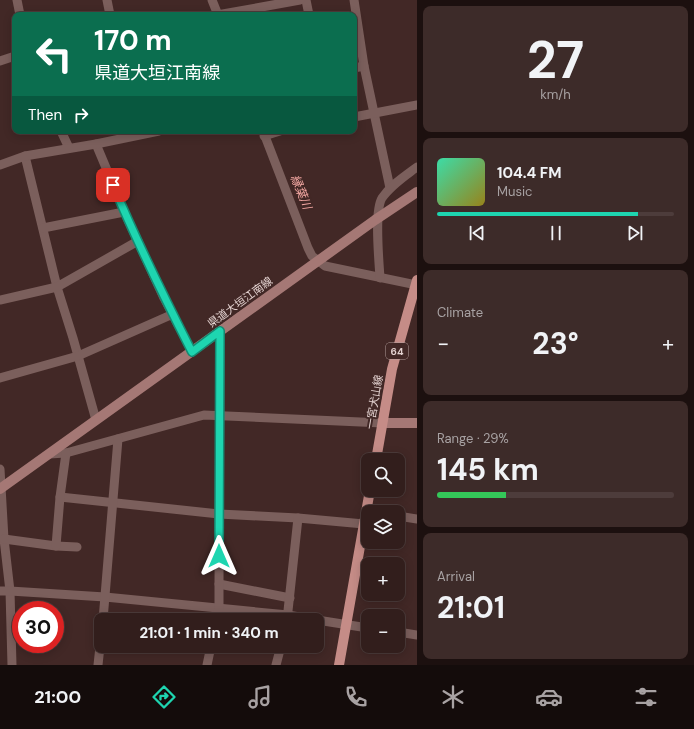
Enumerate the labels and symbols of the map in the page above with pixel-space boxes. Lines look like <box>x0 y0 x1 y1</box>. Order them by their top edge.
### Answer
pin <box>96 168 130 202</box>
water label: 縁葉川 <box>287 172 316 214</box>
street label: 県道大垣江南線 <box>205 274 275 330</box>
road number: 64 <box>386 343 408 359</box>
street label: 一宮犬山線 <box>362 374 386 430</box>
position arrow <box>198 535 240 577</box>
speed limit sign: 30 <box>12 601 64 653</box>

